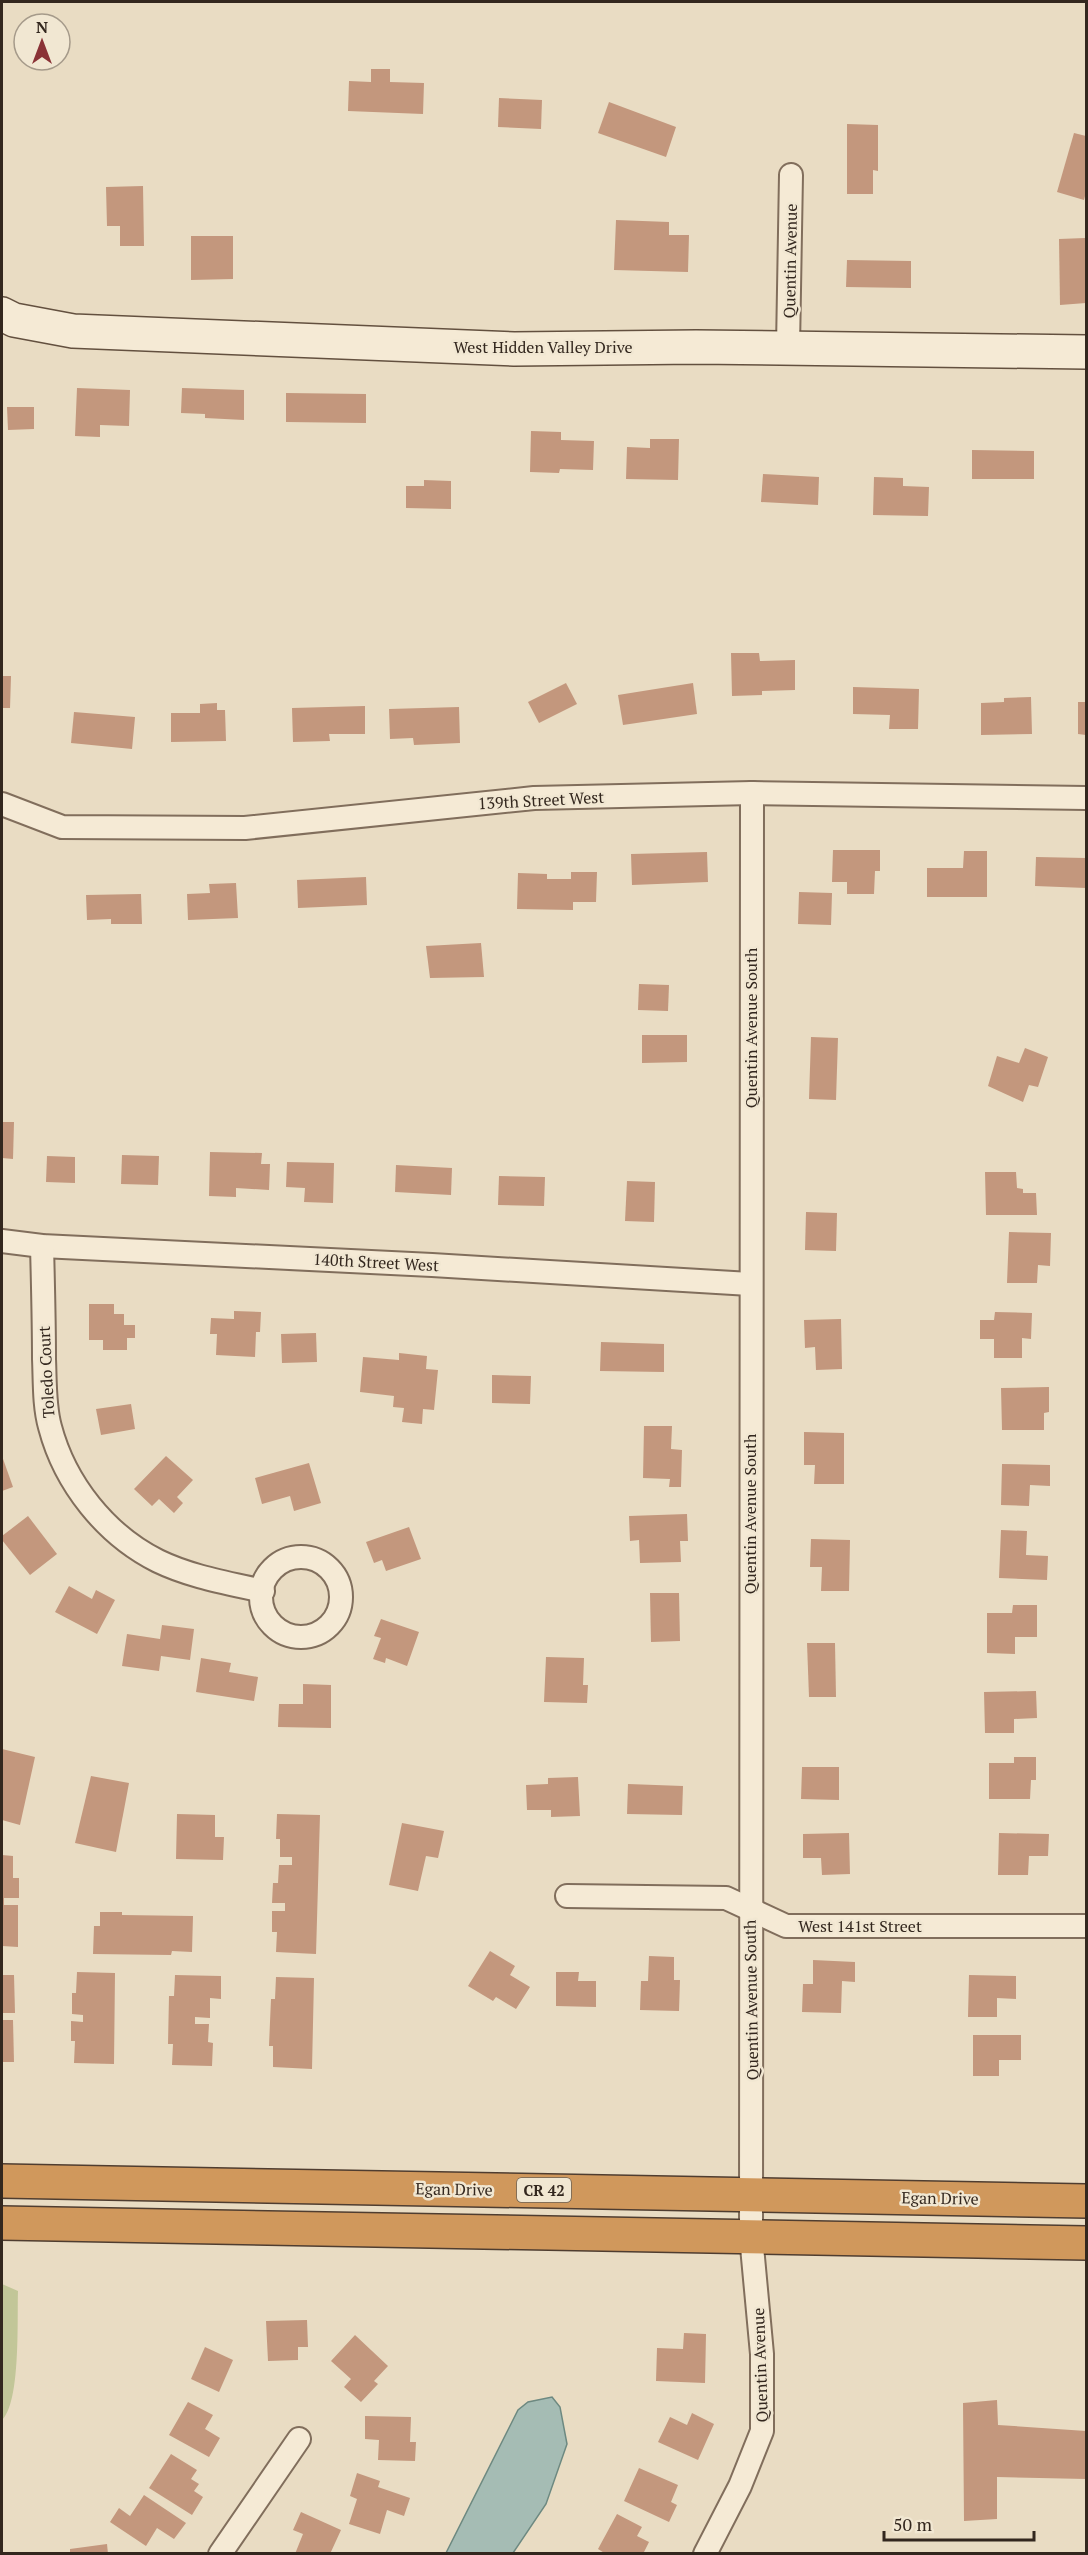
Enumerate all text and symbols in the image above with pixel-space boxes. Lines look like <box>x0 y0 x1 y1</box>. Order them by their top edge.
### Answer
north arrow <box>12 12 72 72</box>
text: N <box>36 16 48 38</box>
street label: Quentin Avenue <box>778 203 802 319</box>
street label: West Hidden Valley Drive <box>453 336 633 358</box>
street label: 139th Street West <box>477 786 605 814</box>
street label: Quentin Avenue South <box>740 947 762 1108</box>
street label: 140th Street West <box>312 1248 440 1276</box>
street label: Toledo Court <box>33 1325 59 1419</box>
street label: Quentin Avenue South <box>739 1433 761 1594</box>
street label: West 141st Street <box>798 1915 922 1937</box>
street label: Quentin Avenue South <box>739 1919 763 2080</box>
street label: Egan Drive <box>415 2177 493 2201</box>
road number: CR 42 <box>517 2178 571 2202</box>
street label: Egan Drive <box>901 2186 979 2210</box>
street label: Quentin Avenue <box>747 2307 773 2423</box>
scale bar <box>884 2504 1034 2542</box>
text: 50 m <box>893 2512 933 2536</box>

